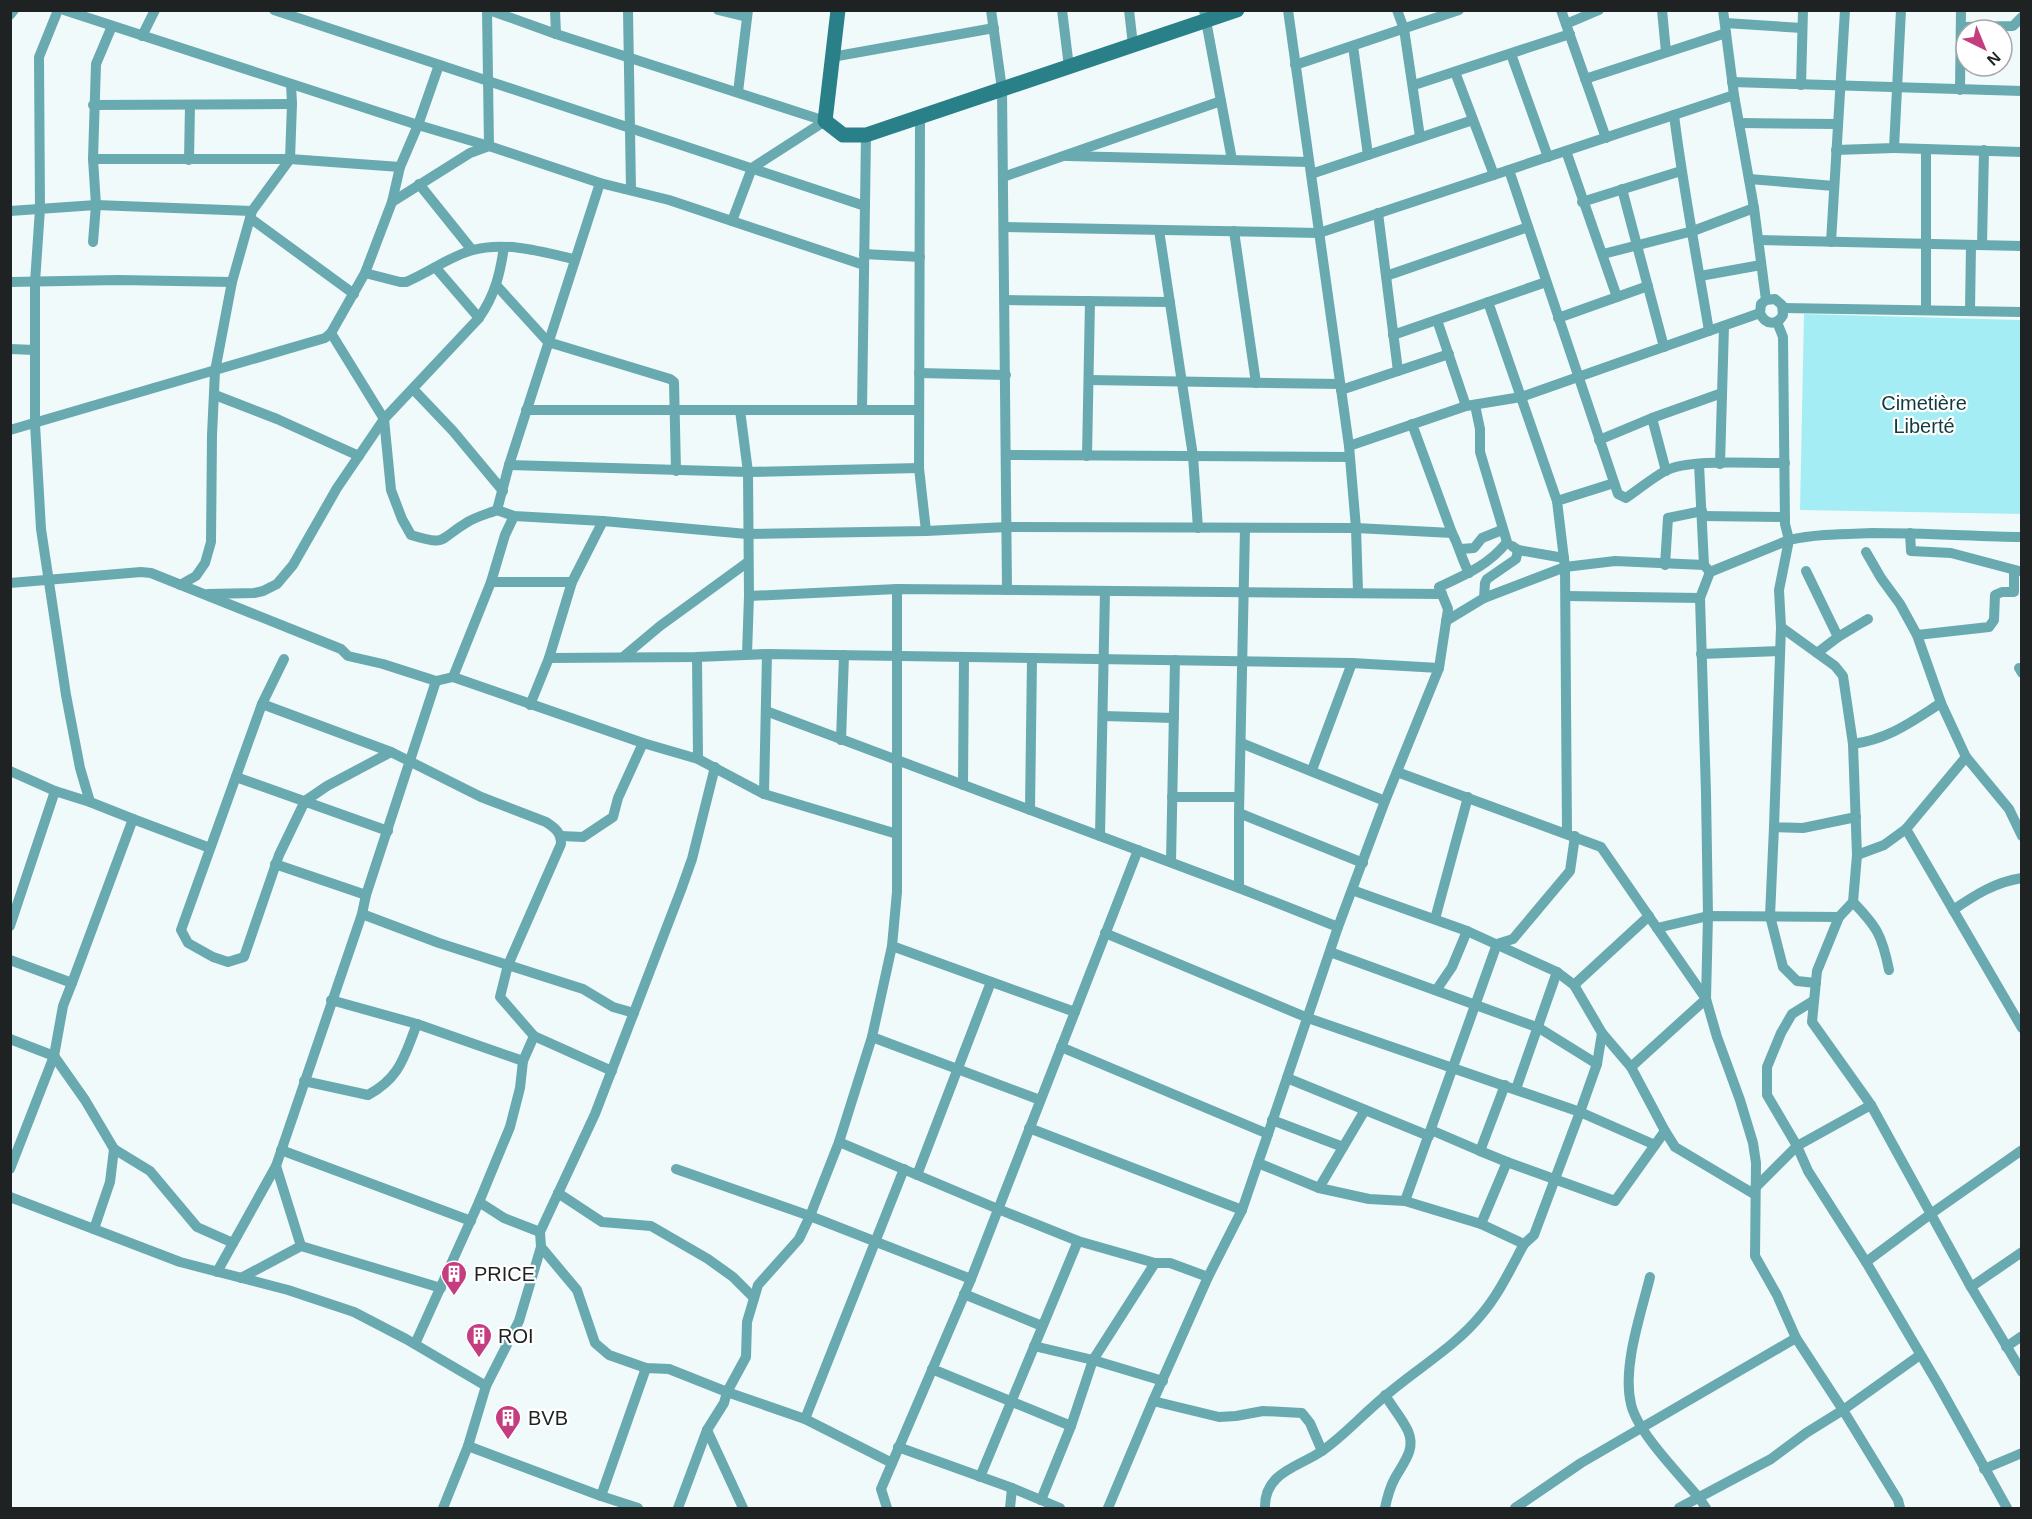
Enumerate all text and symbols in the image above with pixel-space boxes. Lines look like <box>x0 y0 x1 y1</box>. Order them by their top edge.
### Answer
north arrow <box>1954 18 2014 78</box>
text: N <box>1984 48 2004 69</box>
park label: Cimetière Liberté <box>1881 392 1967 437</box>
building icon: PRICE <box>439 1259 469 1297</box>
place label: PRICE <box>474 1263 535 1285</box>
building icon: ROI <box>464 1321 494 1359</box>
place label: ROI <box>498 1325 534 1347</box>
building icon: BVB <box>493 1403 523 1441</box>
place label: BVB <box>528 1407 568 1429</box>

